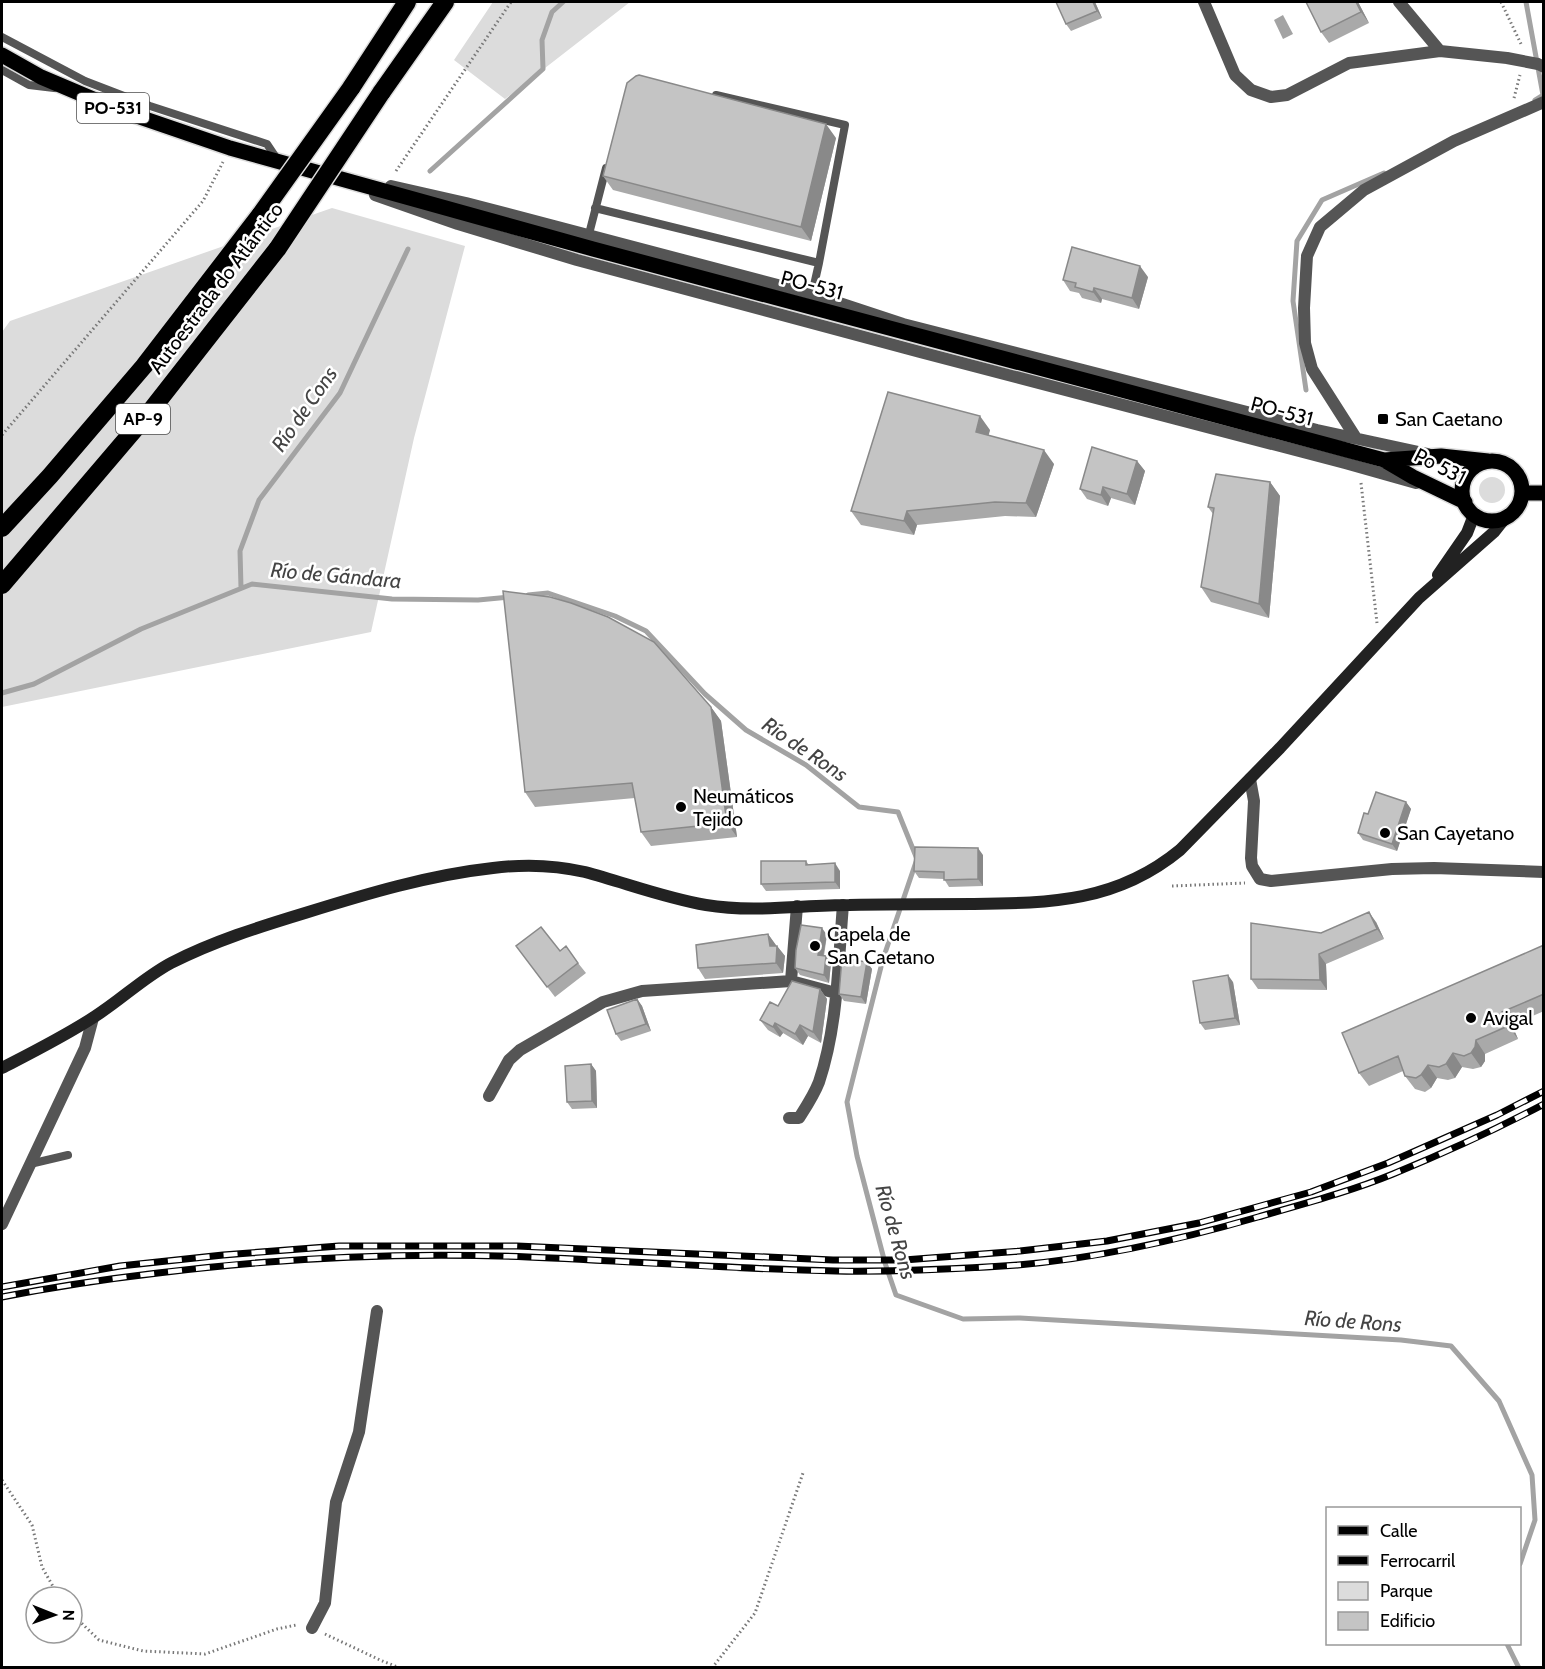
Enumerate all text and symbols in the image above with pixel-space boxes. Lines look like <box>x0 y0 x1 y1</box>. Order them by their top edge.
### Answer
road number: PO-531 <box>77 93 149 123</box>
street label: Autoestrada do Atlántico <box>144 198 288 378</box>
street label: PO-531 <box>778 265 846 305</box>
water label: Río de Cons <box>266 362 342 456</box>
street label: PO-531 <box>1248 391 1316 431</box>
road number: AP-9 <box>116 404 170 434</box>
place label: San Caetano <box>1395 407 1503 431</box>
marker: San Caetano <box>1376 412 1390 426</box>
street label: Po 531 <box>1410 443 1470 489</box>
water label: Río de Gándara <box>270 557 402 593</box>
water label: Río de Rons <box>758 711 852 787</box>
place label: Neumáticos Tejido <box>693 784 794 831</box>
marker: Neumáticos Tejido <box>674 800 688 814</box>
place label: San Cayetano <box>1397 821 1514 845</box>
marker: San Cayetano <box>1378 826 1392 840</box>
place label: Capela de San Caetano <box>827 922 935 969</box>
marker: Capela de San Caetano <box>808 939 822 953</box>
place label: Avigal <box>1483 1006 1533 1030</box>
marker: Avigal <box>1464 1011 1478 1025</box>
water label: Río de Rons <box>871 1182 921 1282</box>
water label: Río de Rons <box>1304 1305 1402 1337</box>
legend <box>1326 1507 1521 1645</box>
text: Calle <box>1380 1520 1417 1542</box>
text: Ferrocarril <box>1380 1550 1456 1572</box>
text: Parque <box>1380 1580 1433 1602</box>
north arrow <box>24 1585 84 1645</box>
text: N <box>59 1609 78 1621</box>
text: Edificio <box>1380 1610 1435 1632</box>

